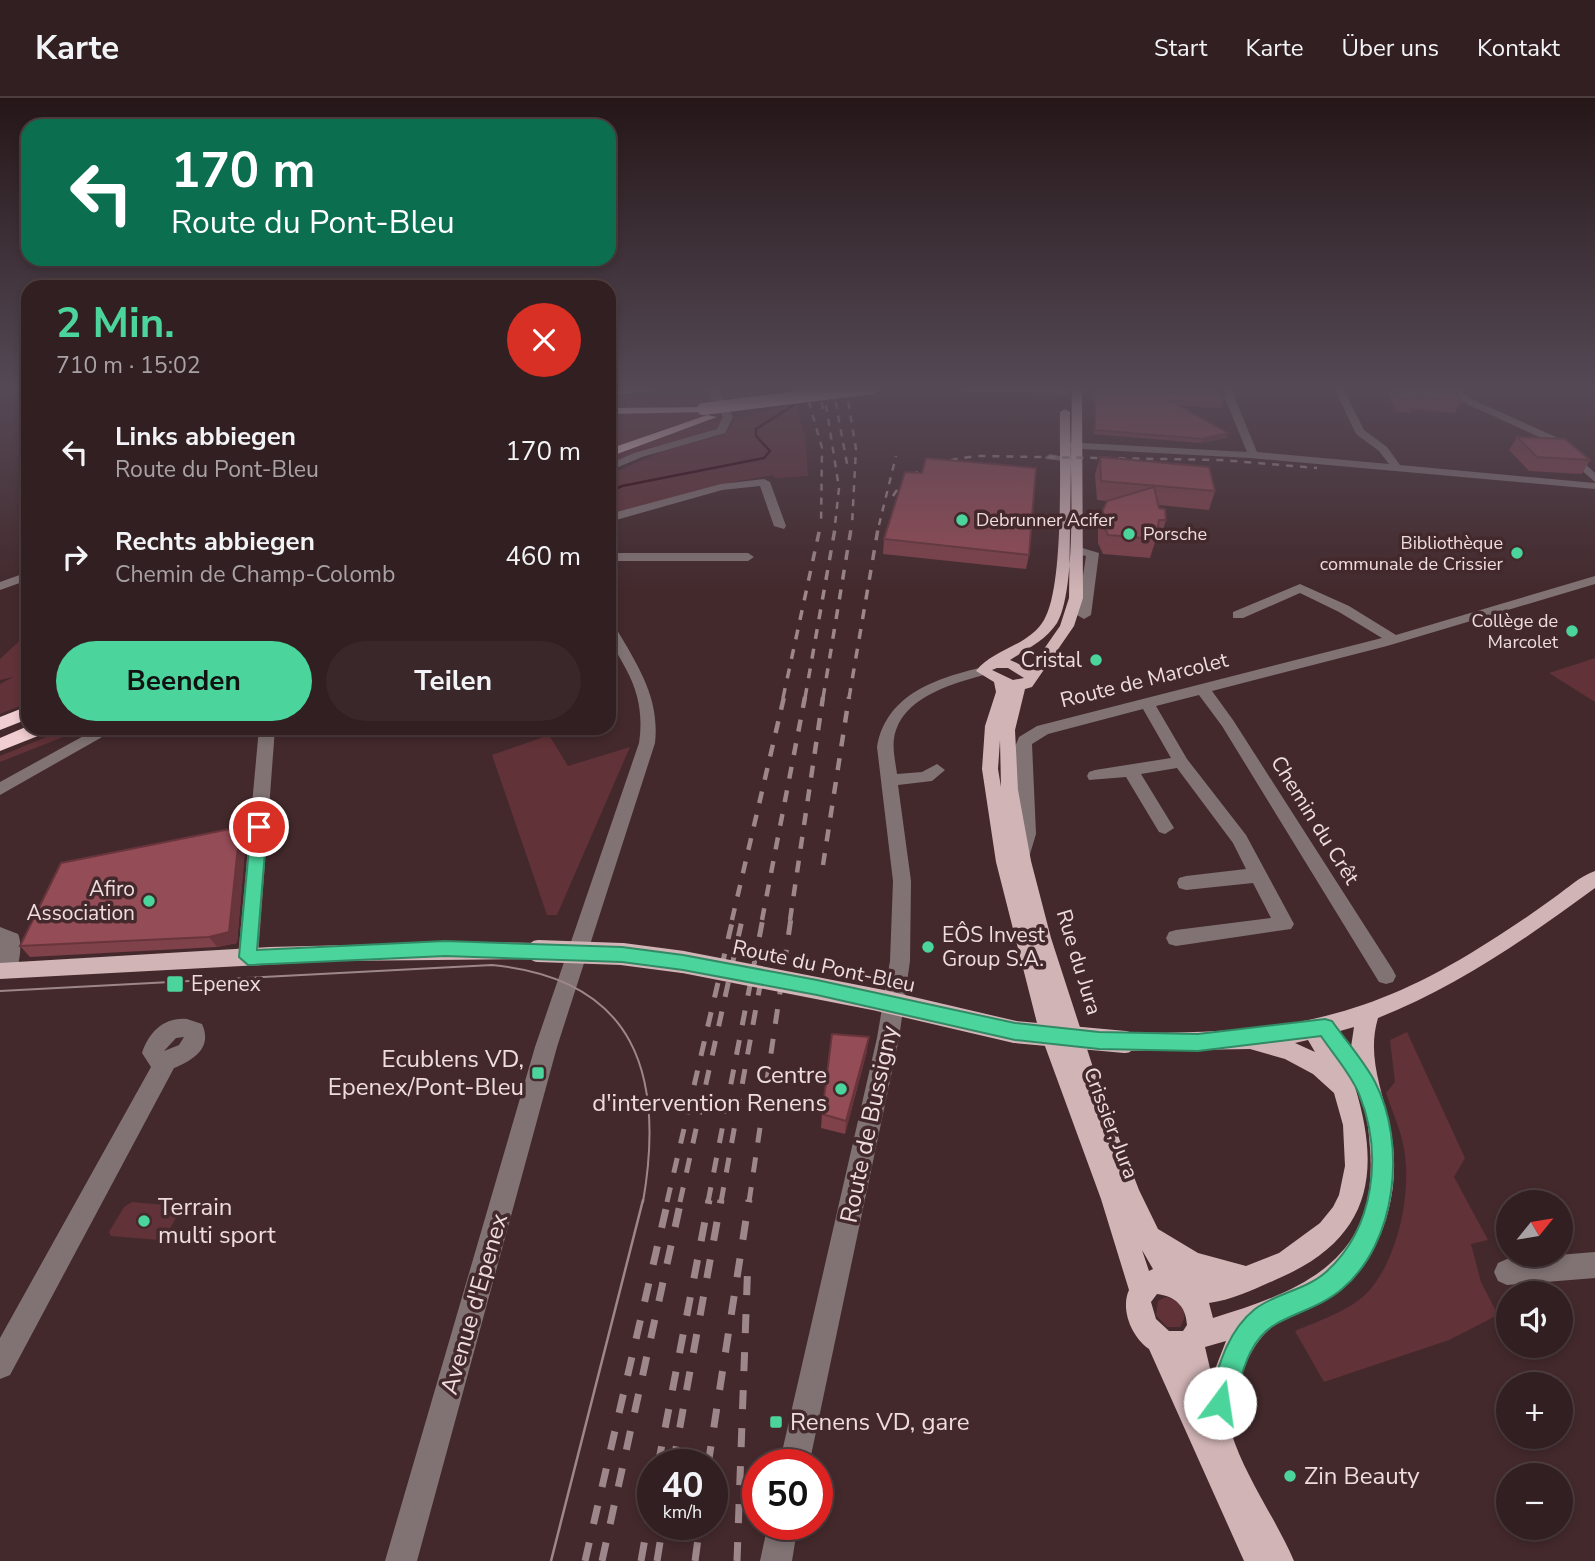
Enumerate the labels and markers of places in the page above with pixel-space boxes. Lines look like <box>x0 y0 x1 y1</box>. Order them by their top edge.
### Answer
place label: Debrunner Acifer <box>976 508 1115 532</box>
marker: Debrunner Acifer <box>954 512 970 528</box>
place label: Porsche <box>1143 522 1207 546</box>
marker: Porsche <box>1121 526 1137 542</box>
place label: Bibliothèque communale de Crissier <box>1320 531 1504 576</box>
marker: Bibliothèque communale de Crissier <box>1509 545 1525 561</box>
place label: Collège de Marcolet <box>1472 609 1559 654</box>
marker: Collège de Marcolet <box>1564 623 1580 639</box>
place label: Cristal <box>1021 646 1083 674</box>
marker: Cristal <box>1088 652 1104 668</box>
pin <box>229 797 289 857</box>
place label: Afiro Association <box>26 875 135 927</box>
marker: Afiro Association <box>141 893 157 909</box>
place label: EÔS Invest Group S.A. <box>942 921 1046 973</box>
marker: EÔS Invest Group S.A. <box>920 939 936 955</box>
place label: Epenex <box>191 970 261 998</box>
marker: Epenex <box>165 974 185 994</box>
place label: Ecublens VD, Epenex/Pont-Bleu <box>328 1043 524 1103</box>
place label: Centre d'intervention Renens <box>592 1059 827 1119</box>
marker: Ecublens VD, Epenex/Pont-Bleu <box>530 1065 546 1081</box>
marker: Centre d'intervention Renens <box>833 1081 849 1097</box>
place label: Terrain multi sport <box>158 1191 276 1251</box>
marker: Terrain multi sport <box>136 1213 152 1229</box>
place label: Renens VD, gare <box>790 1406 969 1438</box>
marker: Renens VD, gare <box>768 1414 784 1430</box>
place label: Zin Beauty <box>1304 1460 1420 1492</box>
marker: Zin Beauty <box>1282 1468 1298 1484</box>

